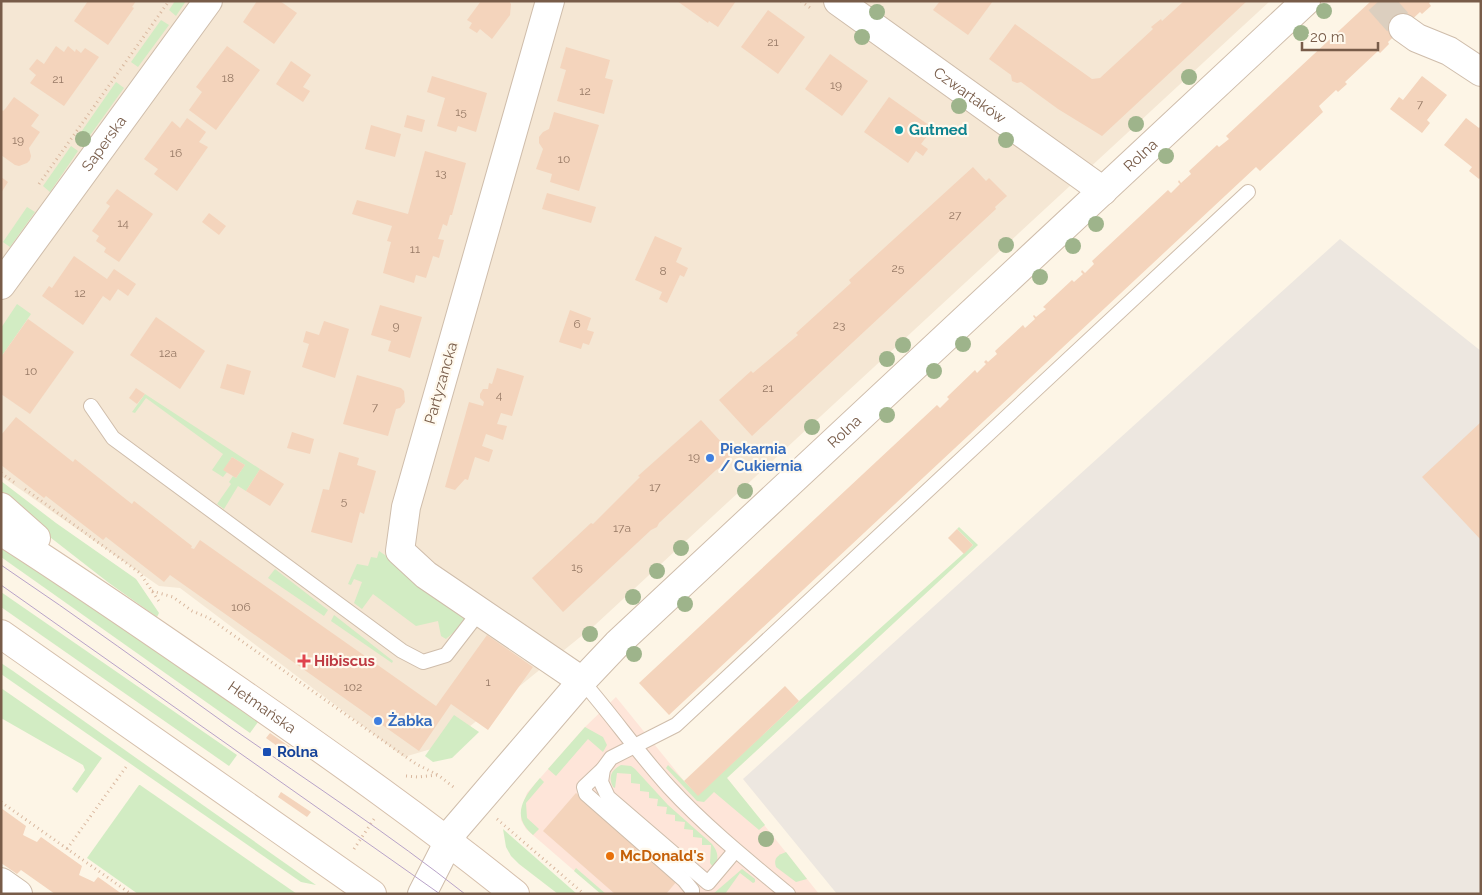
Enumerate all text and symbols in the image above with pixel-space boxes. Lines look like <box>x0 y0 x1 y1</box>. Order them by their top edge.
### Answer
scale bar <box>1302 20 1378 52</box>
text: 20 m <box>1310 28 1345 46</box>
house number: 21 <box>767 35 779 49</box>
street label: Czwartaków <box>930 63 1009 127</box>
house number: 18 <box>222 71 234 85</box>
house number: 21 <box>52 72 64 86</box>
house number: 19 <box>830 78 842 92</box>
house number: 12 <box>579 84 591 98</box>
house number: 7 <box>1417 97 1424 111</box>
house number: 15 <box>455 105 467 119</box>
street label: Saperska <box>78 112 130 175</box>
place label: Gutmed <box>909 121 968 139</box>
marker: Gutmed <box>893 124 905 136</box>
house number: 19 <box>12 133 24 147</box>
street label: Rolna <box>1120 135 1161 175</box>
house number: 16 <box>170 146 182 160</box>
house number: 10 <box>558 152 570 166</box>
house number: 13 <box>435 166 447 180</box>
house number: 27 <box>949 208 962 222</box>
house number: 14 <box>117 216 129 230</box>
house number: 11 <box>410 242 420 256</box>
house number: 25 <box>892 261 905 275</box>
house number: 8 <box>659 264 667 278</box>
house number: 12 <box>74 286 86 300</box>
house number: 6 <box>573 317 581 331</box>
house number: 23 <box>833 318 845 332</box>
house number: 9 <box>392 319 400 333</box>
street label: Partyzancka <box>421 340 461 426</box>
house number: 12a <box>159 346 177 360</box>
house number: 10 <box>25 364 37 378</box>
house number: 21 <box>762 381 774 395</box>
house number: 4 <box>496 388 503 402</box>
house number: 7 <box>372 400 379 414</box>
street label: Rolna <box>824 412 865 452</box>
place label: Piekarnia / Cukiernia <box>720 440 803 475</box>
house number: 19 <box>688 450 700 464</box>
marker: Piekarnia / Cukiernia <box>704 452 716 464</box>
house number: 17 <box>649 480 661 494</box>
house number: 5 <box>341 494 348 508</box>
house number: 17a <box>613 521 631 535</box>
house number: 15 <box>571 560 583 574</box>
house number: 106 <box>231 600 251 614</box>
place label: Hibiscus <box>314 652 375 670</box>
marker: Hibiscus <box>298 655 310 667</box>
house number: 1 <box>485 675 491 689</box>
street label: Hetmańska <box>225 677 299 737</box>
house number: 102 <box>344 680 362 694</box>
place label: Żabka <box>388 712 433 730</box>
marker: Żabka <box>372 715 384 727</box>
place label: Rolna <box>277 743 319 761</box>
marker: Rolna <box>261 746 273 758</box>
place label: McDonald's <box>620 847 704 865</box>
marker: McDonald's <box>604 850 616 862</box>

